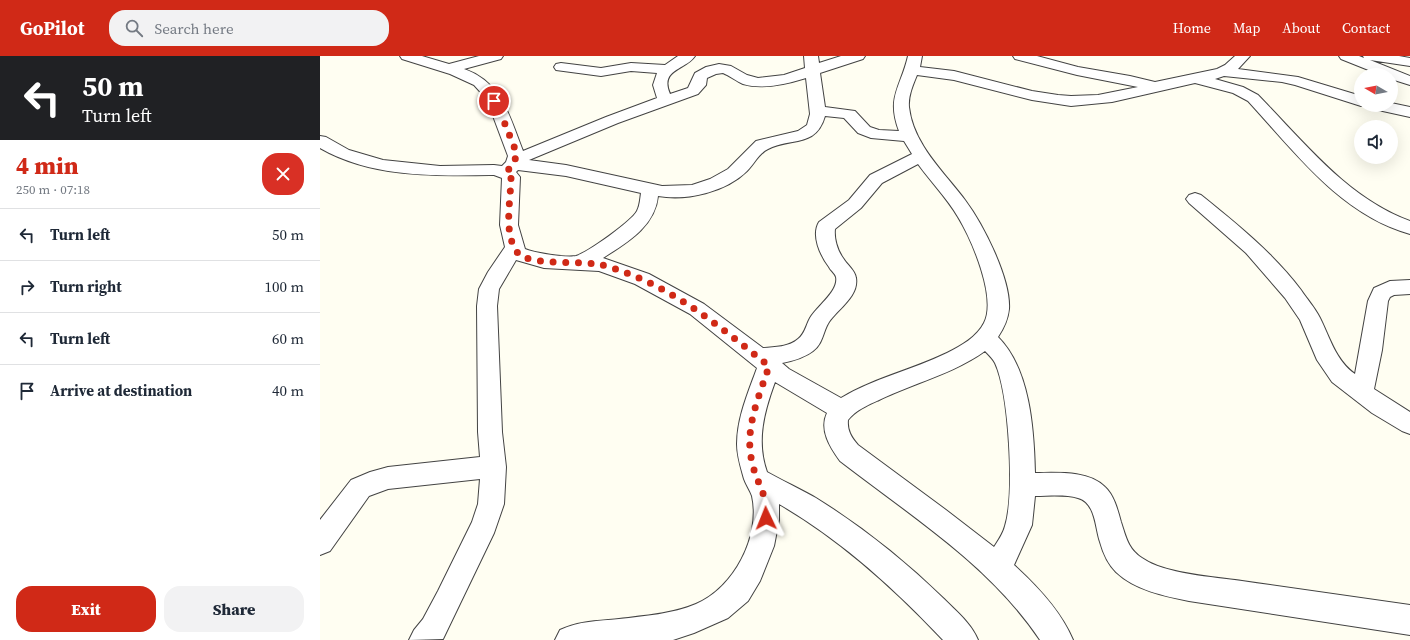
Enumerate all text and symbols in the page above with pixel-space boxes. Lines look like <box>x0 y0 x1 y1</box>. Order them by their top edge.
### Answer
search box <box>109 10 389 46</box>
text: GoPilot <box>20 15 85 41</box>
icon: search <box>123 17 145 39</box>
text: Search here <box>155 18 234 39</box>
text: Home <box>1173 18 1211 38</box>
text: Map <box>1233 18 1260 38</box>
text: About <box>1282 18 1320 38</box>
text: Contact <box>1342 18 1390 38</box>
text: 50 m <box>82 67 144 105</box>
north arrow <box>1354 68 1398 112</box>
map controls <box>1354 68 1398 164</box>
icon: left <box>16 72 68 124</box>
pin <box>477 84 511 118</box>
icon: arrive <box>483 90 505 112</box>
text: Turn left <box>82 103 152 128</box>
button: sound <box>1354 120 1398 164</box>
text: 4 min <box>16 149 79 182</box>
button: close <box>262 153 304 195</box>
text: 250 m · 07:18 <box>16 181 90 198</box>
icon: left <box>16 224 38 246</box>
text: Turn left <box>50 224 110 245</box>
text: 50 m <box>272 224 304 245</box>
icon: right <box>16 276 38 298</box>
text: Turn right <box>50 276 122 297</box>
text: 100 m <box>264 276 304 297</box>
icon: left <box>16 328 38 350</box>
text: Turn left <box>50 328 110 349</box>
text: 60 m <box>272 328 304 349</box>
icon: arrive <box>16 380 38 402</box>
text: Arrive at destination <box>50 380 192 401</box>
text: 40 m <box>272 380 304 401</box>
position arrow <box>745 497 787 539</box>
button: Exit <box>16 586 156 632</box>
button: Share <box>164 586 304 632</box>

